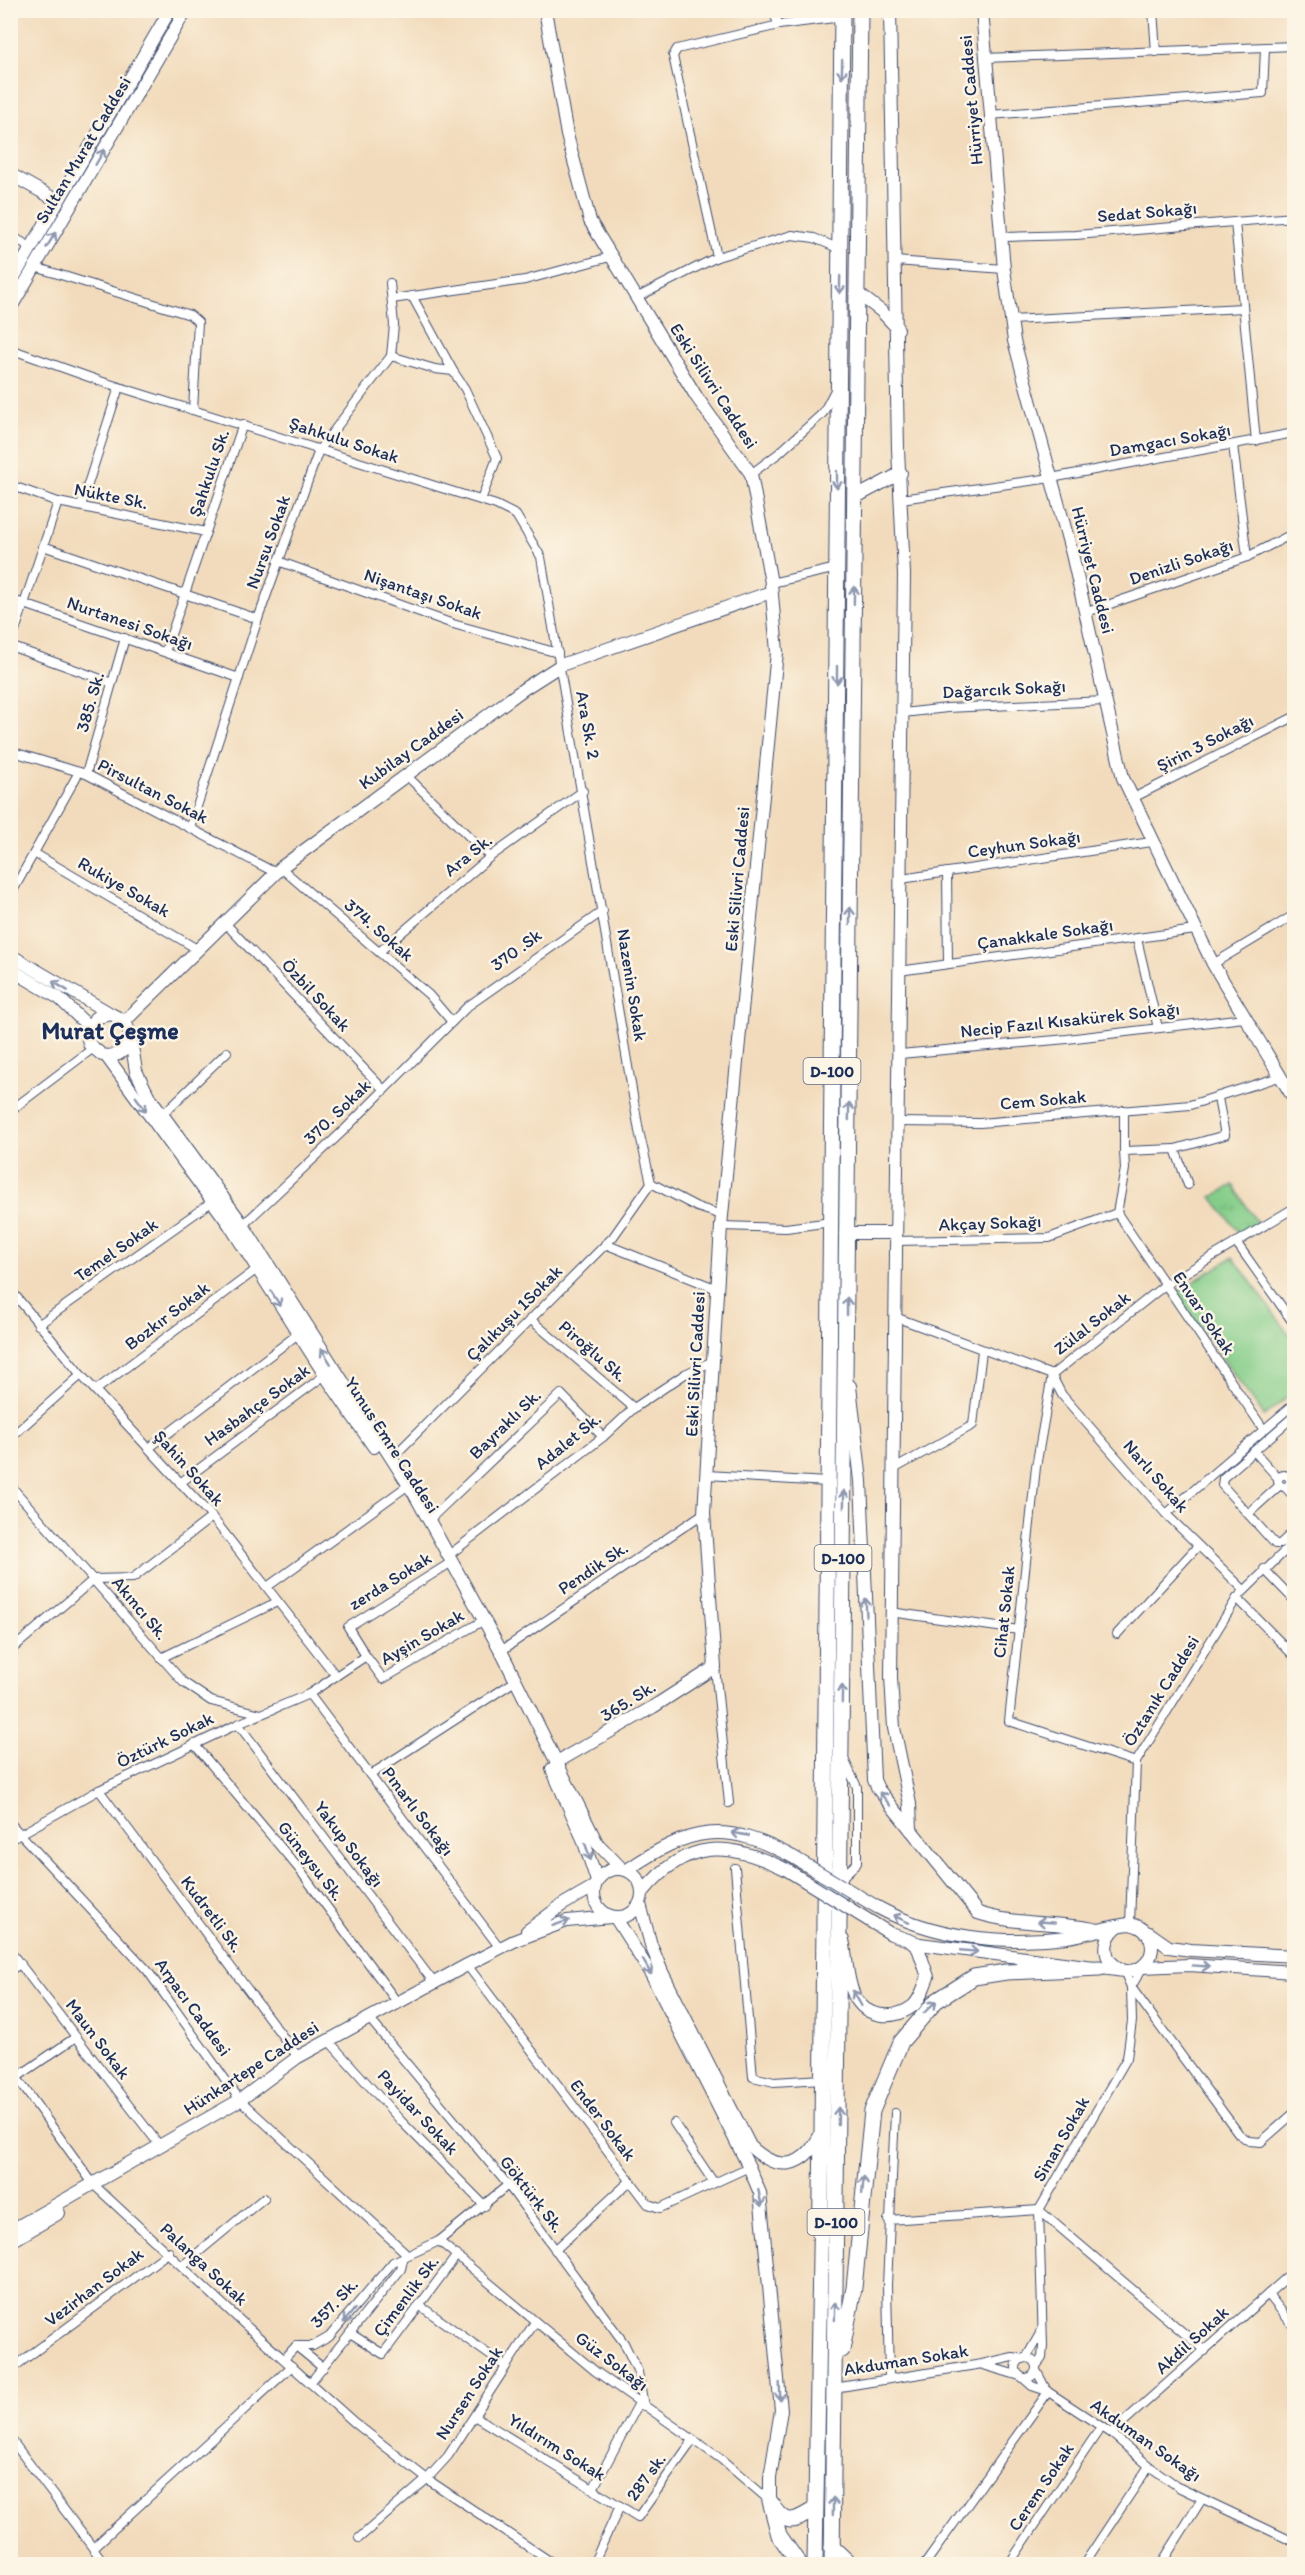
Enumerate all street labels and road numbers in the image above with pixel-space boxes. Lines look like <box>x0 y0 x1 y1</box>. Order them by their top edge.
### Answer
street label: Hürriyet Caddesi <box>954 34 988 166</box>
street label: Sultan Murat Caddesi <box>30 72 136 228</box>
street label: Sedat Sokağı <box>1096 197 1198 227</box>
street label: Eski Silivri Caddesi <box>665 319 763 453</box>
street label: Şahkulu Sokak <box>286 412 402 468</box>
street label: Damgacı Sokağı <box>1108 418 1232 462</box>
street label: Şahkulu Sk. <box>184 426 234 520</box>
street label: Nükte Sk. <box>72 478 150 514</box>
street label: Nursu Sokak <box>241 491 295 592</box>
street label: Hürriyet Caddesi <box>1067 504 1119 636</box>
street label: Denizli Sokağı <box>1126 534 1236 590</box>
street label: Nişantaşı Sokak <box>361 564 485 624</box>
street label: Nurtanesi Sokağı <box>64 591 196 655</box>
street label: 385. Sk. <box>71 669 109 735</box>
street label: Dağarcık Sokağı <box>942 675 1066 703</box>
street label: Ara Sk. 2 <box>571 689 605 762</box>
street label: Kubilay Caddesi <box>354 704 468 794</box>
street label: Şirin 3 Sokağı <box>1153 709 1257 777</box>
street label: Pirsultan Sokak <box>94 754 213 829</box>
street label: Eski Silivri Caddesi <box>720 806 754 952</box>
street label: Ceyhun Sokağı <box>966 825 1082 863</box>
street label: Ara Sk. <box>439 829 497 881</box>
street label: Rukiye Sokak <box>74 852 175 923</box>
street label: 374. Sokak <box>340 894 418 966</box>
street label: Çanakkale Sokağı <box>976 914 1114 954</box>
street label: 370 .Sk <box>486 924 546 976</box>
street label: Nazenin Sokak <box>612 927 652 1043</box>
street label: Özbil Sokak <box>277 954 355 1036</box>
street label: Necip Fazıl Kısakürek Sokağı <box>959 998 1181 1042</box>
road number: D-100 <box>804 1058 860 1084</box>
street label: 370. Sokak <box>299 1075 375 1149</box>
street label: Cem Sokak <box>999 1085 1088 1115</box>
street label: Akçay Sokağı <box>938 1210 1042 1236</box>
street label: Temel Sokak <box>70 1213 163 1287</box>
street label: Çalıkuşu 1Sokak <box>461 1260 567 1366</box>
street label: Envar Sokak <box>1168 1267 1240 1359</box>
street label: Bozkır Sokak <box>120 1277 214 1355</box>
street label: Zülal Sokak <box>1049 1286 1135 1360</box>
street label: Eski Silivri Caddesi <box>680 1291 710 1437</box>
street label: Piroğlu Sk. <box>554 1315 632 1387</box>
street label: Hasbahçe Sokak <box>200 1359 314 1451</box>
street label: Yunus Emre Caddesi <box>340 1373 444 1517</box>
street label: Bayraklı Sk. <box>464 1384 546 1464</box>
street label: Adalet Sk. <box>530 1408 606 1474</box>
street label: Şahin Sokak <box>149 1425 229 1511</box>
street label: Narlı Sokak <box>1118 1435 1194 1517</box>
street label: Pendik Sk. <box>554 1537 632 1599</box>
road number: D-100 <box>814 1545 872 1571</box>
street label: zerda Sokak <box>345 1547 435 1615</box>
street label: Cihat Sokak <box>988 1564 1020 1659</box>
street label: Akıncı Sk. <box>107 1572 173 1644</box>
street label: Ayşin Sokak <box>376 1604 468 1670</box>
street label: Öztanık Caddesi <box>1118 1631 1204 1751</box>
street label: 365. Sk. <box>596 1675 660 1727</box>
street label: Öztürk Sokak <box>113 1707 218 1773</box>
street label: Pınarlı Sokağı <box>377 1762 459 1860</box>
street label: Yakup Sokağı <box>309 1797 389 1891</box>
street label: Güneysu Sk. <box>273 1817 349 1905</box>
street label: Kudretli Sk. <box>176 1871 248 1957</box>
street label: Arpacı Caddesi <box>150 1954 236 2060</box>
street label: Maun Sokak <box>61 1995 136 2084</box>
street label: Hünkartepe Caddesi <box>179 2016 323 2120</box>
street label: Payidar Sokak <box>373 2065 463 2159</box>
street label: Ender Sokak <box>565 2075 641 2165</box>
street label: Sinan Sokak <box>1028 2092 1095 2185</box>
street label: Göktürk Sk. <box>495 2151 569 2237</box>
road number: D-100 <box>808 2209 864 2235</box>
street label: Palanga Sokak <box>156 2218 252 2310</box>
street label: Vezirhan Sokak <box>40 2242 148 2331</box>
street label: Çimenlik Sk. <box>368 2251 444 2341</box>
street label: 357. Sk. <box>305 2273 363 2333</box>
street label: Akdil Sokak <box>1151 2301 1233 2379</box>
street label: Güz Sokağı <box>571 2326 653 2396</box>
street label: Akduman Sokak <box>842 2339 971 2381</box>
street label: Nursen Sokak <box>431 2342 507 2444</box>
street label: Akduman Sokağı <box>1086 2394 1206 2486</box>
street label: Yıldırım Sokak <box>504 2408 611 2486</box>
street label: Cerem Sokak <box>1003 2438 1079 2535</box>
street label: 287 sk. <box>621 2449 671 2505</box>

